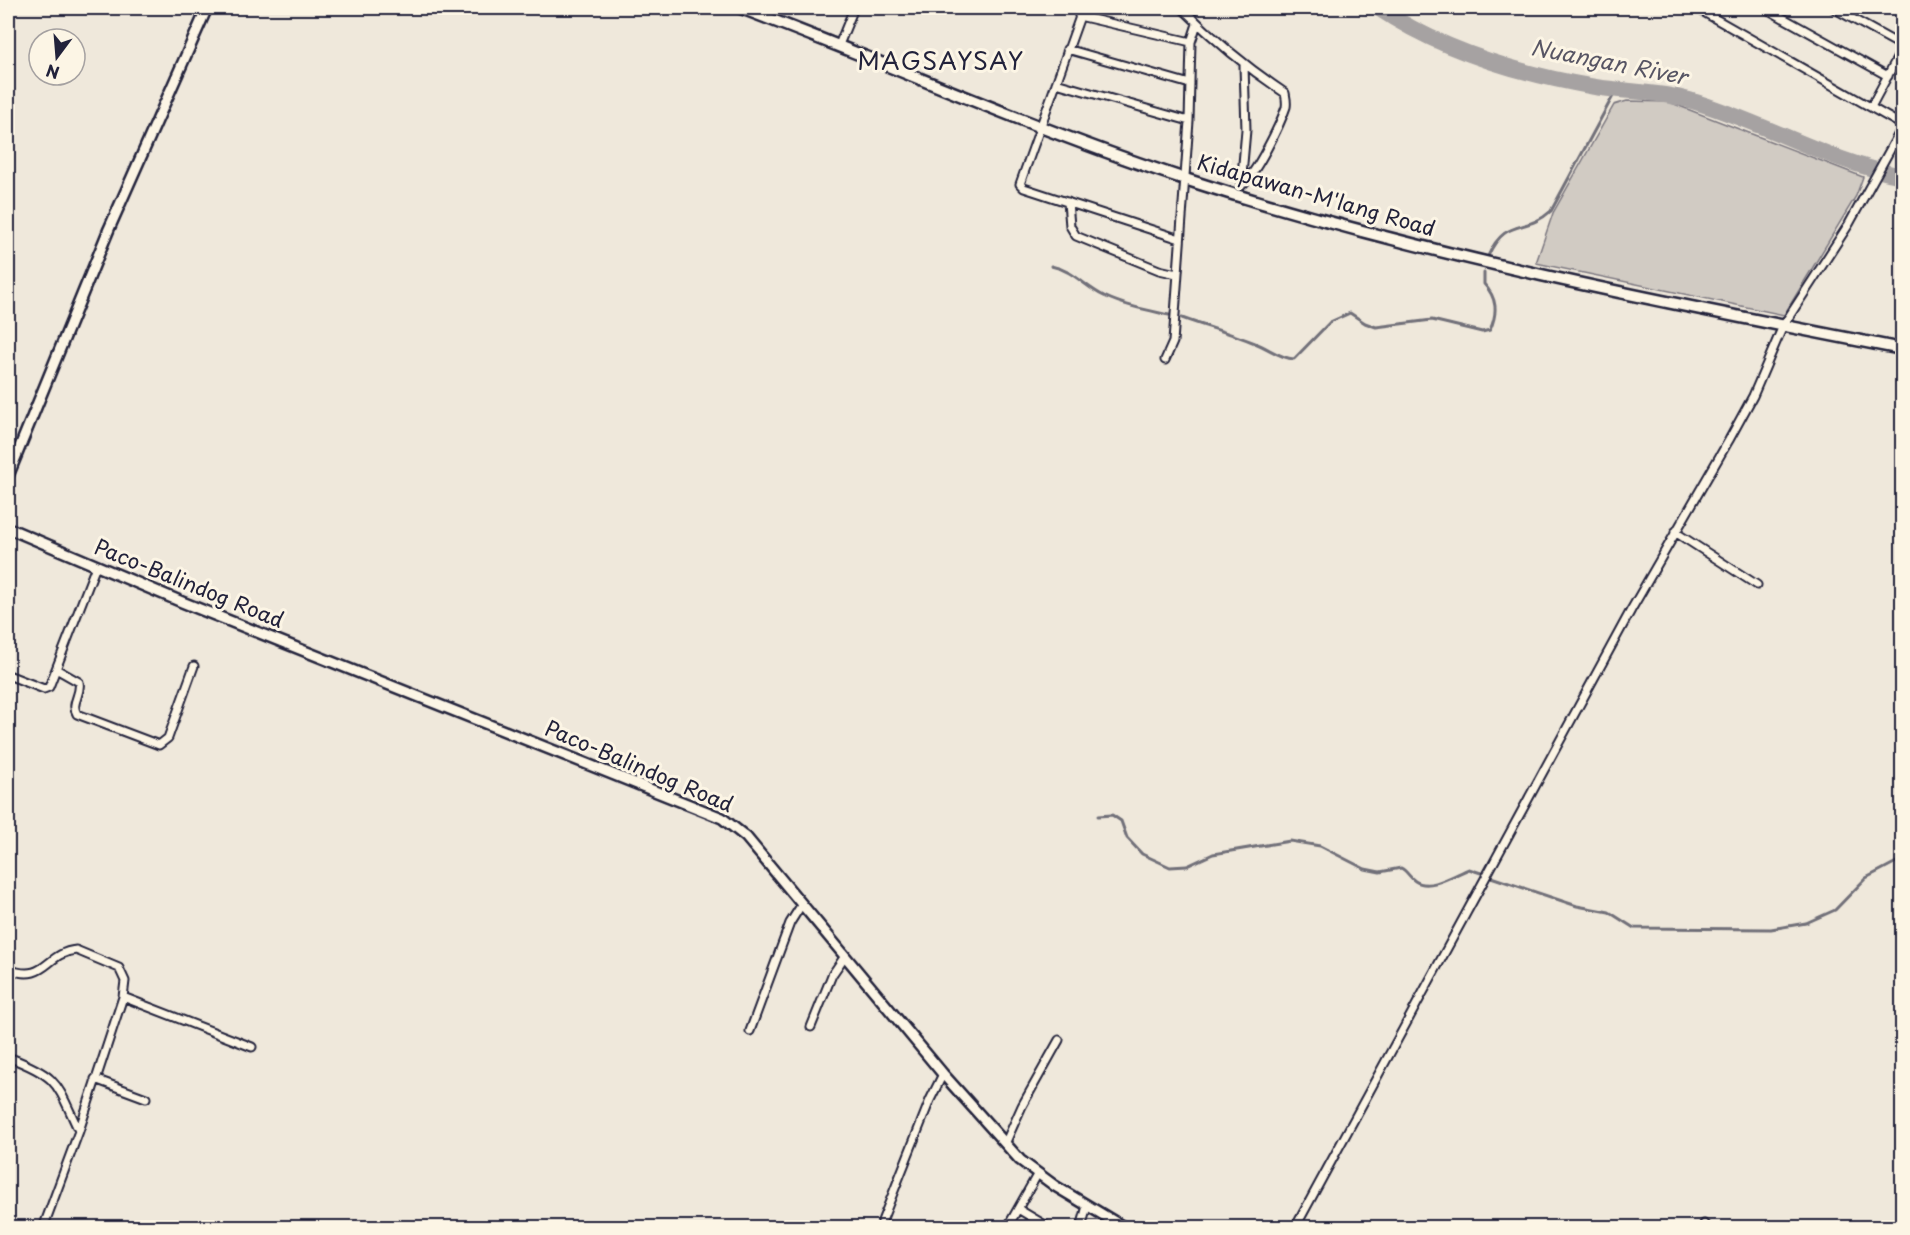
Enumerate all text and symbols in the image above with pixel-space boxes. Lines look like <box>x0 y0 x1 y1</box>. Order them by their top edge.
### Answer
north arrow <box>27 27 87 87</box>
water label: Nuangan River <box>1528 29 1693 92</box>
district label: MAGSAYSAY <box>857 42 1025 78</box>
text: N <box>43 59 62 86</box>
street label: Kidapawan-M'lang Road <box>1194 145 1439 243</box>
street label: Paco-Balindog Road <box>90 529 289 635</box>
street label: Paco-Balindog Road <box>541 711 739 819</box>

